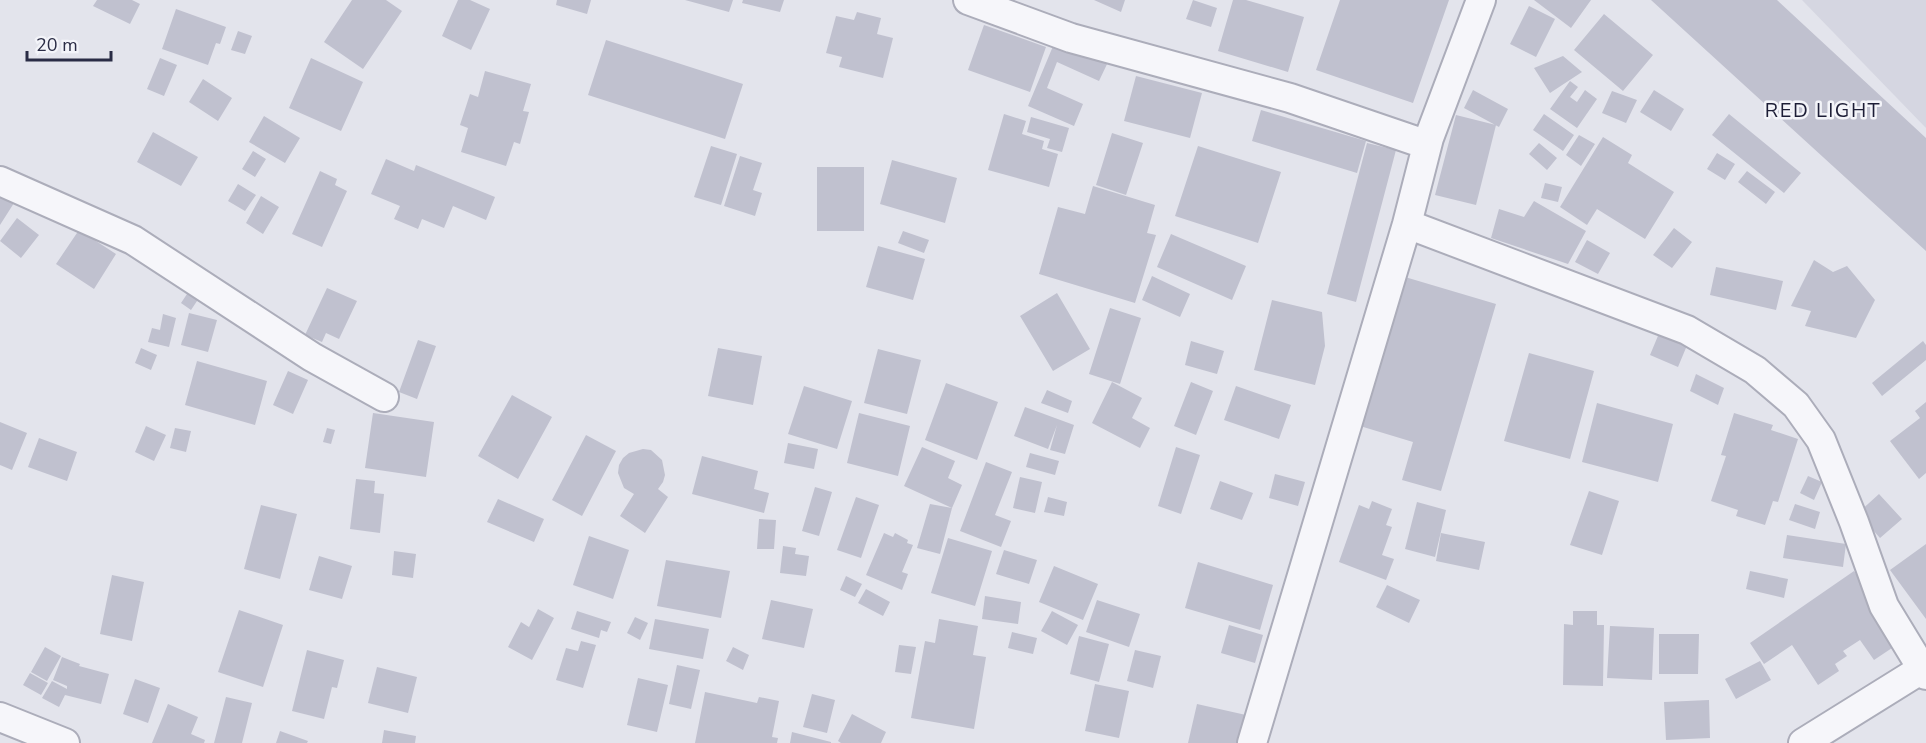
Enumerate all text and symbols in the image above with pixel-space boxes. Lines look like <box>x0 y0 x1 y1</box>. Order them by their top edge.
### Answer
scale bar <box>27 24 111 62</box>
text: 20 m <box>36 33 78 57</box>
district label: RED LIGHT <box>1765 97 1881 124</box>

